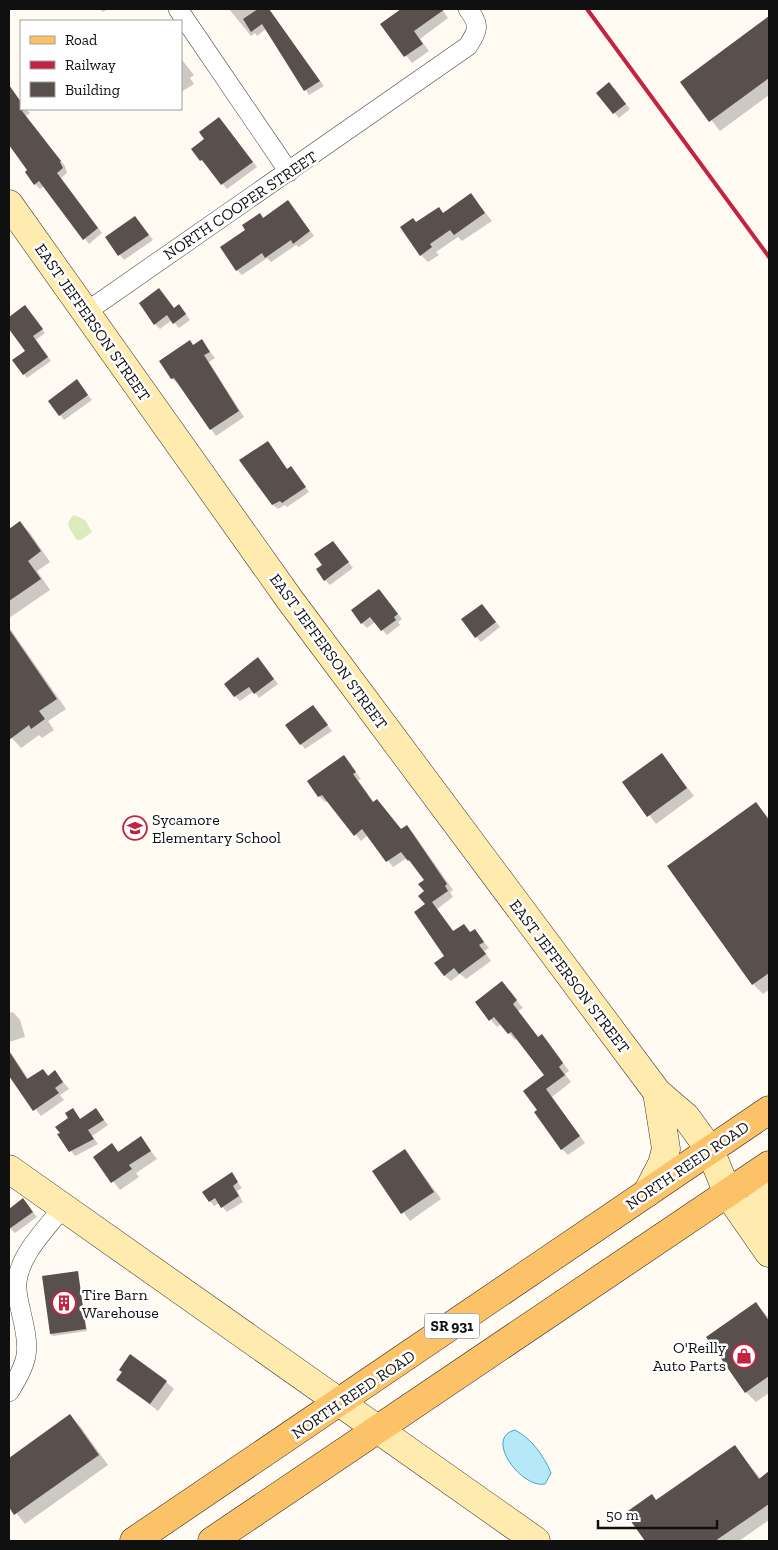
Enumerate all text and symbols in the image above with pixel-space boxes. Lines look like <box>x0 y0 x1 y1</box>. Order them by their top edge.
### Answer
legend <box>20 20 182 110</box>
text: Road <box>65 31 98 49</box>
text: Railway <box>65 56 116 74</box>
text: Building <box>65 81 120 99</box>
street label: NORTH COOPER STREET <box>160 147 321 264</box>
street label: EAST JEFFERSON STREET <box>31 240 154 405</box>
street label: EAST JEFFERSON STREET <box>266 570 391 733</box>
place label: Sycamore Elementary School <box>152 810 281 847</box>
school or university icon: Sycamore Elementary School <box>122 815 148 841</box>
street label: EAST JEFFERSON STREET <box>506 896 634 1057</box>
street label: NORTH REED ROAD <box>622 1117 753 1214</box>
place label: Tire Barn Warehouse <box>82 1285 159 1322</box>
building icon: Tire Barn Warehouse <box>51 1290 77 1316</box>
road number: SR 931 <box>424 1314 480 1338</box>
place label: O'Reilly Auto Parts <box>653 1338 727 1375</box>
shop icon: O'Reilly Auto Parts <box>731 1343 757 1369</box>
street label: NORTH REED ROAD <box>288 1346 419 1443</box>
scale bar <box>598 1498 717 1530</box>
text: 50 m <box>606 1506 639 1524</box>

